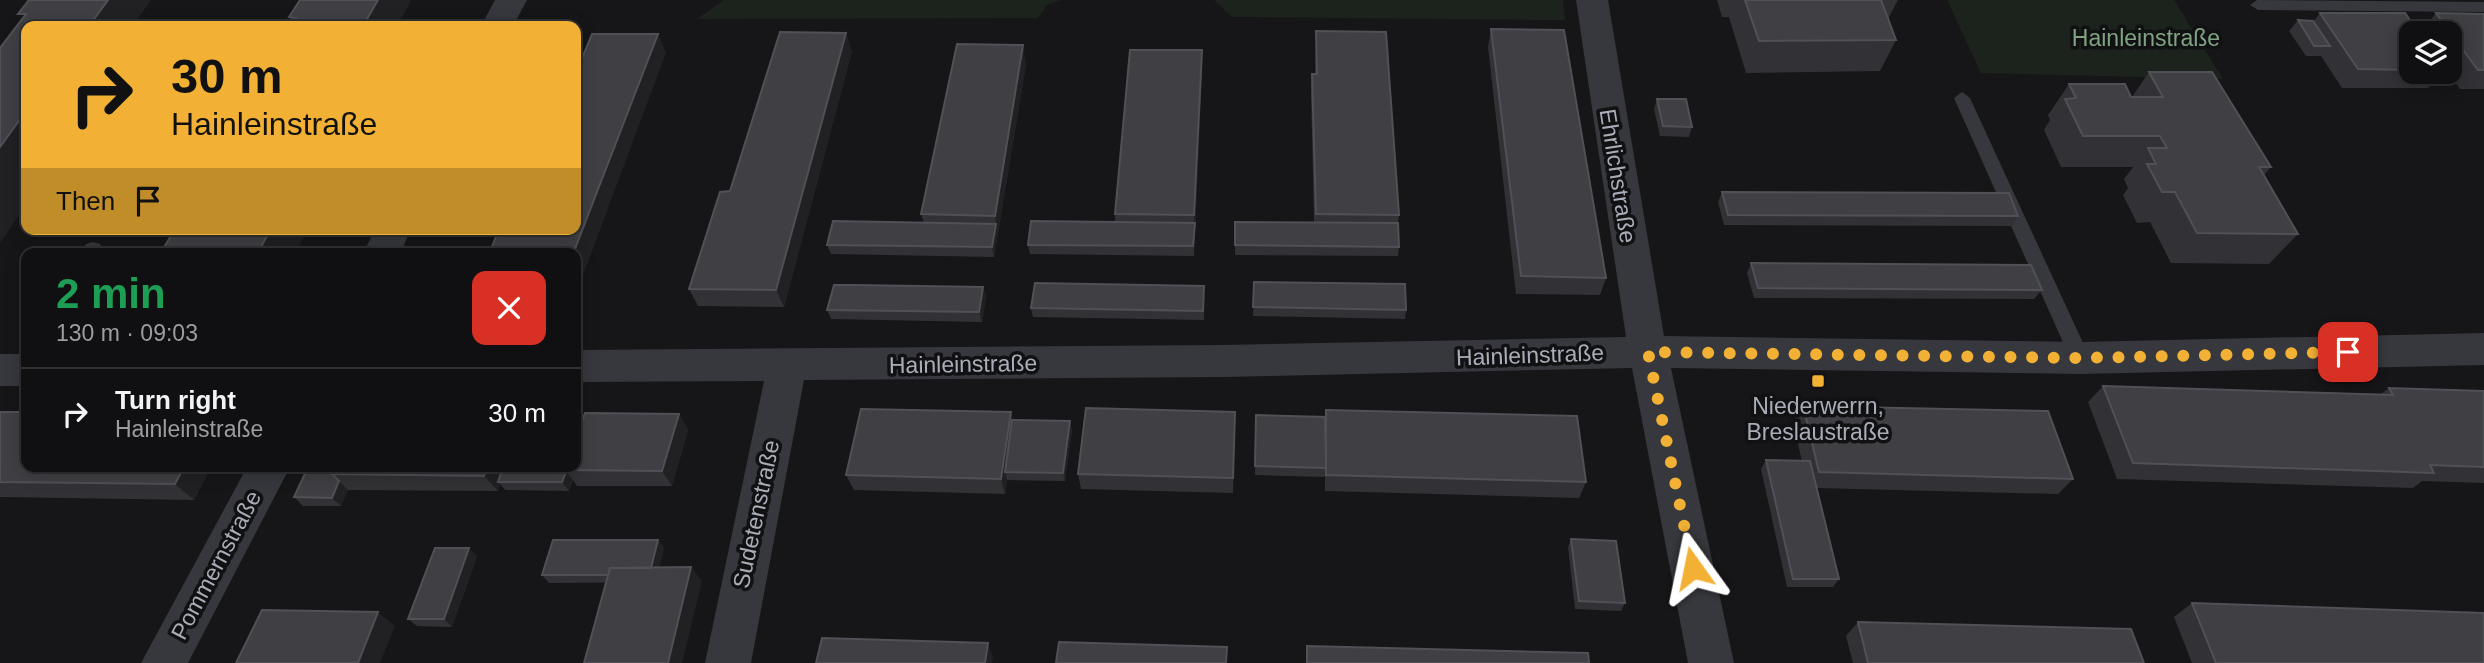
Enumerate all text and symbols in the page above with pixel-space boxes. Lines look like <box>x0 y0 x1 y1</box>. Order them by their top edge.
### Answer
map controls <box>2399 21 2462 84</box>
button: layers <box>2399 21 2462 84</box>
park label: Hainleinstraße <box>2072 25 2220 51</box>
icon: right <box>56 49 147 140</box>
text: 30 m <box>171 49 283 103</box>
text: Hainleinstraße <box>171 106 377 142</box>
street label: Ehrlichstraße <box>1595 107 1641 245</box>
icon: arrive <box>129 182 167 220</box>
text: Then <box>56 186 115 216</box>
text: 2 min <box>56 270 166 317</box>
button: close <box>472 271 546 345</box>
text: 130 m · 09:03 <box>56 320 198 346</box>
pin <box>2318 322 2378 382</box>
icon: arrive <box>2329 333 2367 371</box>
street label: Hainleinstraße <box>1455 339 1605 371</box>
street label: Hainleinstraße <box>889 350 1037 378</box>
marker: Niederwerrn, Breslaustraße <box>1810 373 1826 389</box>
text: Turn right <box>115 385 236 415</box>
place label: Niederwerrn, Breslaustraße <box>1746 393 1890 445</box>
icon: right <box>56 395 94 433</box>
text: 30 m <box>488 398 546 428</box>
text: Hainleinstraße <box>115 416 263 442</box>
street label: Sudetenstraße <box>728 438 784 590</box>
street label: Pommernstraße <box>166 486 266 644</box>
position arrow <box>1656 531 1730 605</box>

